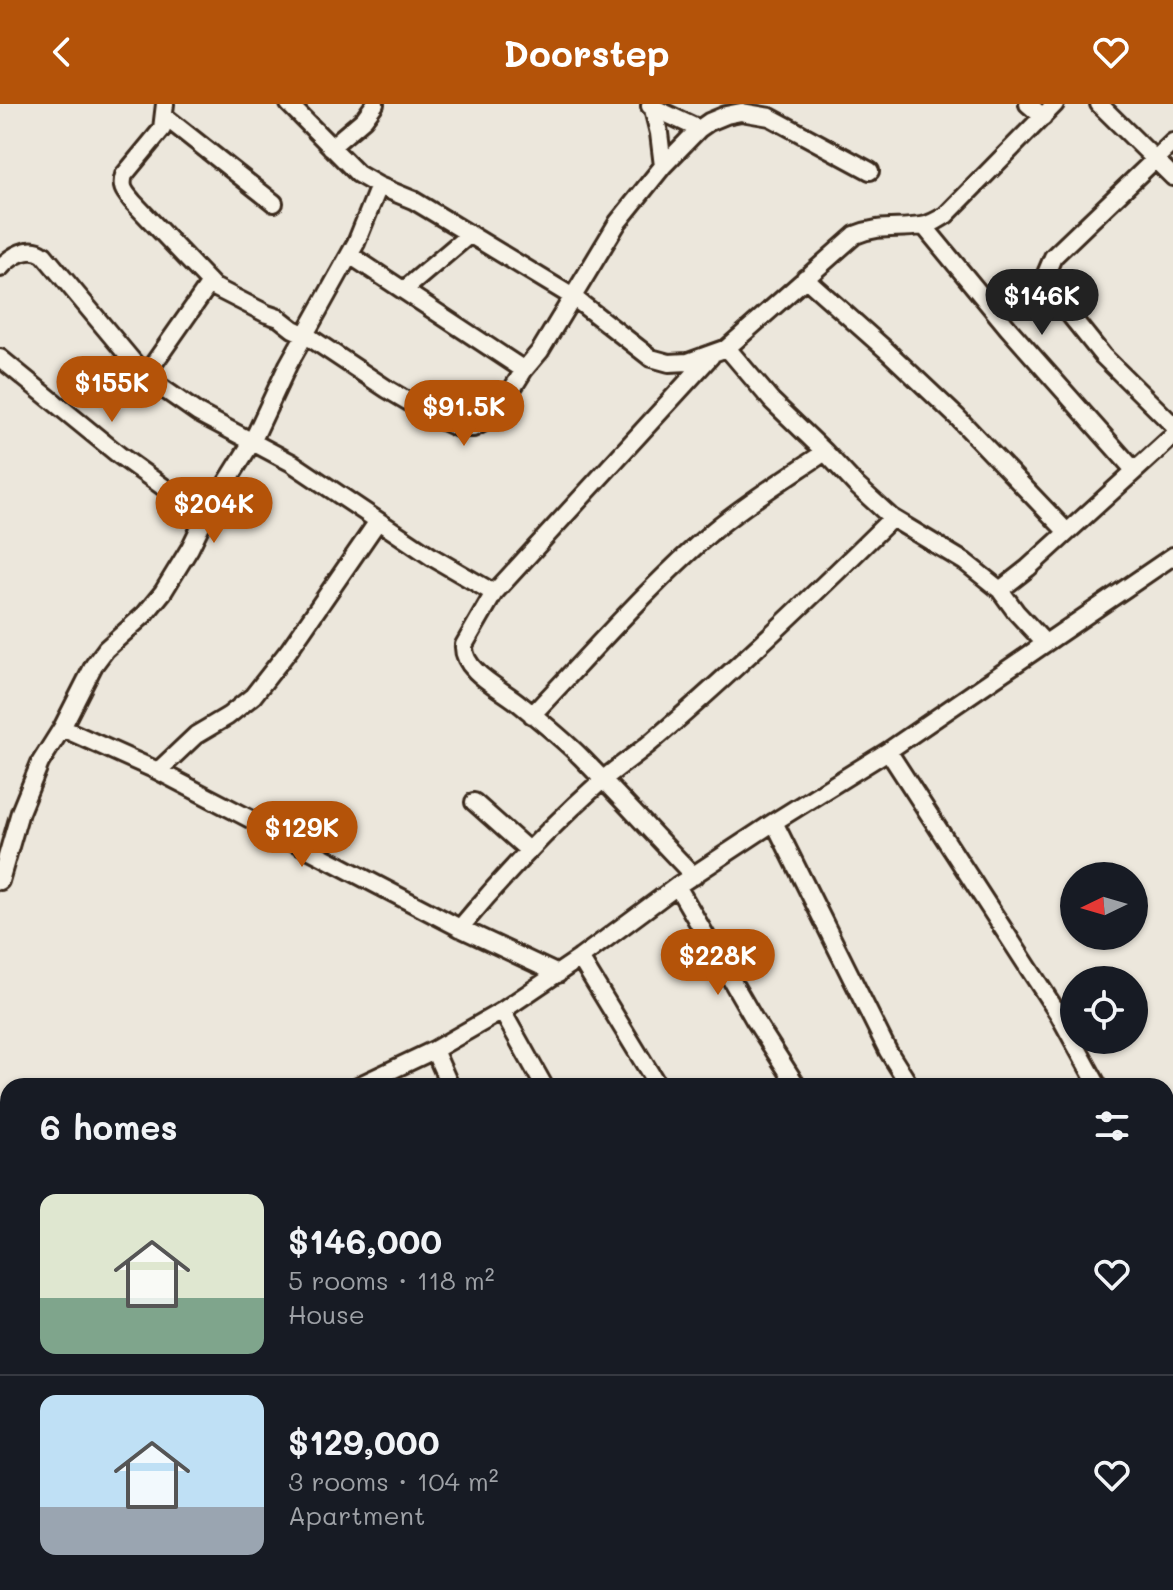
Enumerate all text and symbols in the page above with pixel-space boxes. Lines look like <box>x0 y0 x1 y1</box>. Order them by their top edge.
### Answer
text: Doorstep <box>503 29 670 76</box>
icon: back <box>40 30 84 74</box>
icon: heart <box>1089 30 1133 74</box>
pin: $146K <box>986 269 1098 337</box>
text: $146K <box>1004 278 1080 312</box>
pin: $155K <box>56 356 168 424</box>
text: $155K <box>74 365 150 399</box>
pin: $91.5K <box>399 380 529 448</box>
text: $91.5K <box>422 389 506 423</box>
pin: $204K <box>158 477 270 545</box>
text: $204K <box>174 486 254 520</box>
pin: $129K <box>246 801 358 869</box>
text: $129K <box>265 810 339 844</box>
north arrow <box>1060 862 1148 950</box>
map controls <box>1060 862 1148 1054</box>
pin: $228K <box>662 929 774 997</box>
text: $228K <box>679 938 757 972</box>
button: locate <box>1060 966 1148 1054</box>
text: 6 homes <box>40 1104 178 1149</box>
icon: filters <box>1090 1104 1134 1148</box>
text: $146,000 <box>288 1218 442 1263</box>
icon: home <box>104 1226 200 1322</box>
icon: heart <box>1090 1252 1134 1296</box>
text: 5 rooms · 118 m² <box>288 1263 495 1297</box>
text: House <box>288 1297 365 1331</box>
text: $129,000 <box>288 1419 440 1464</box>
icon: home <box>104 1427 200 1523</box>
icon: heart <box>1090 1453 1134 1497</box>
text: 3 rooms · 104 m² <box>288 1464 499 1498</box>
text: Apartment <box>288 1498 425 1532</box>

